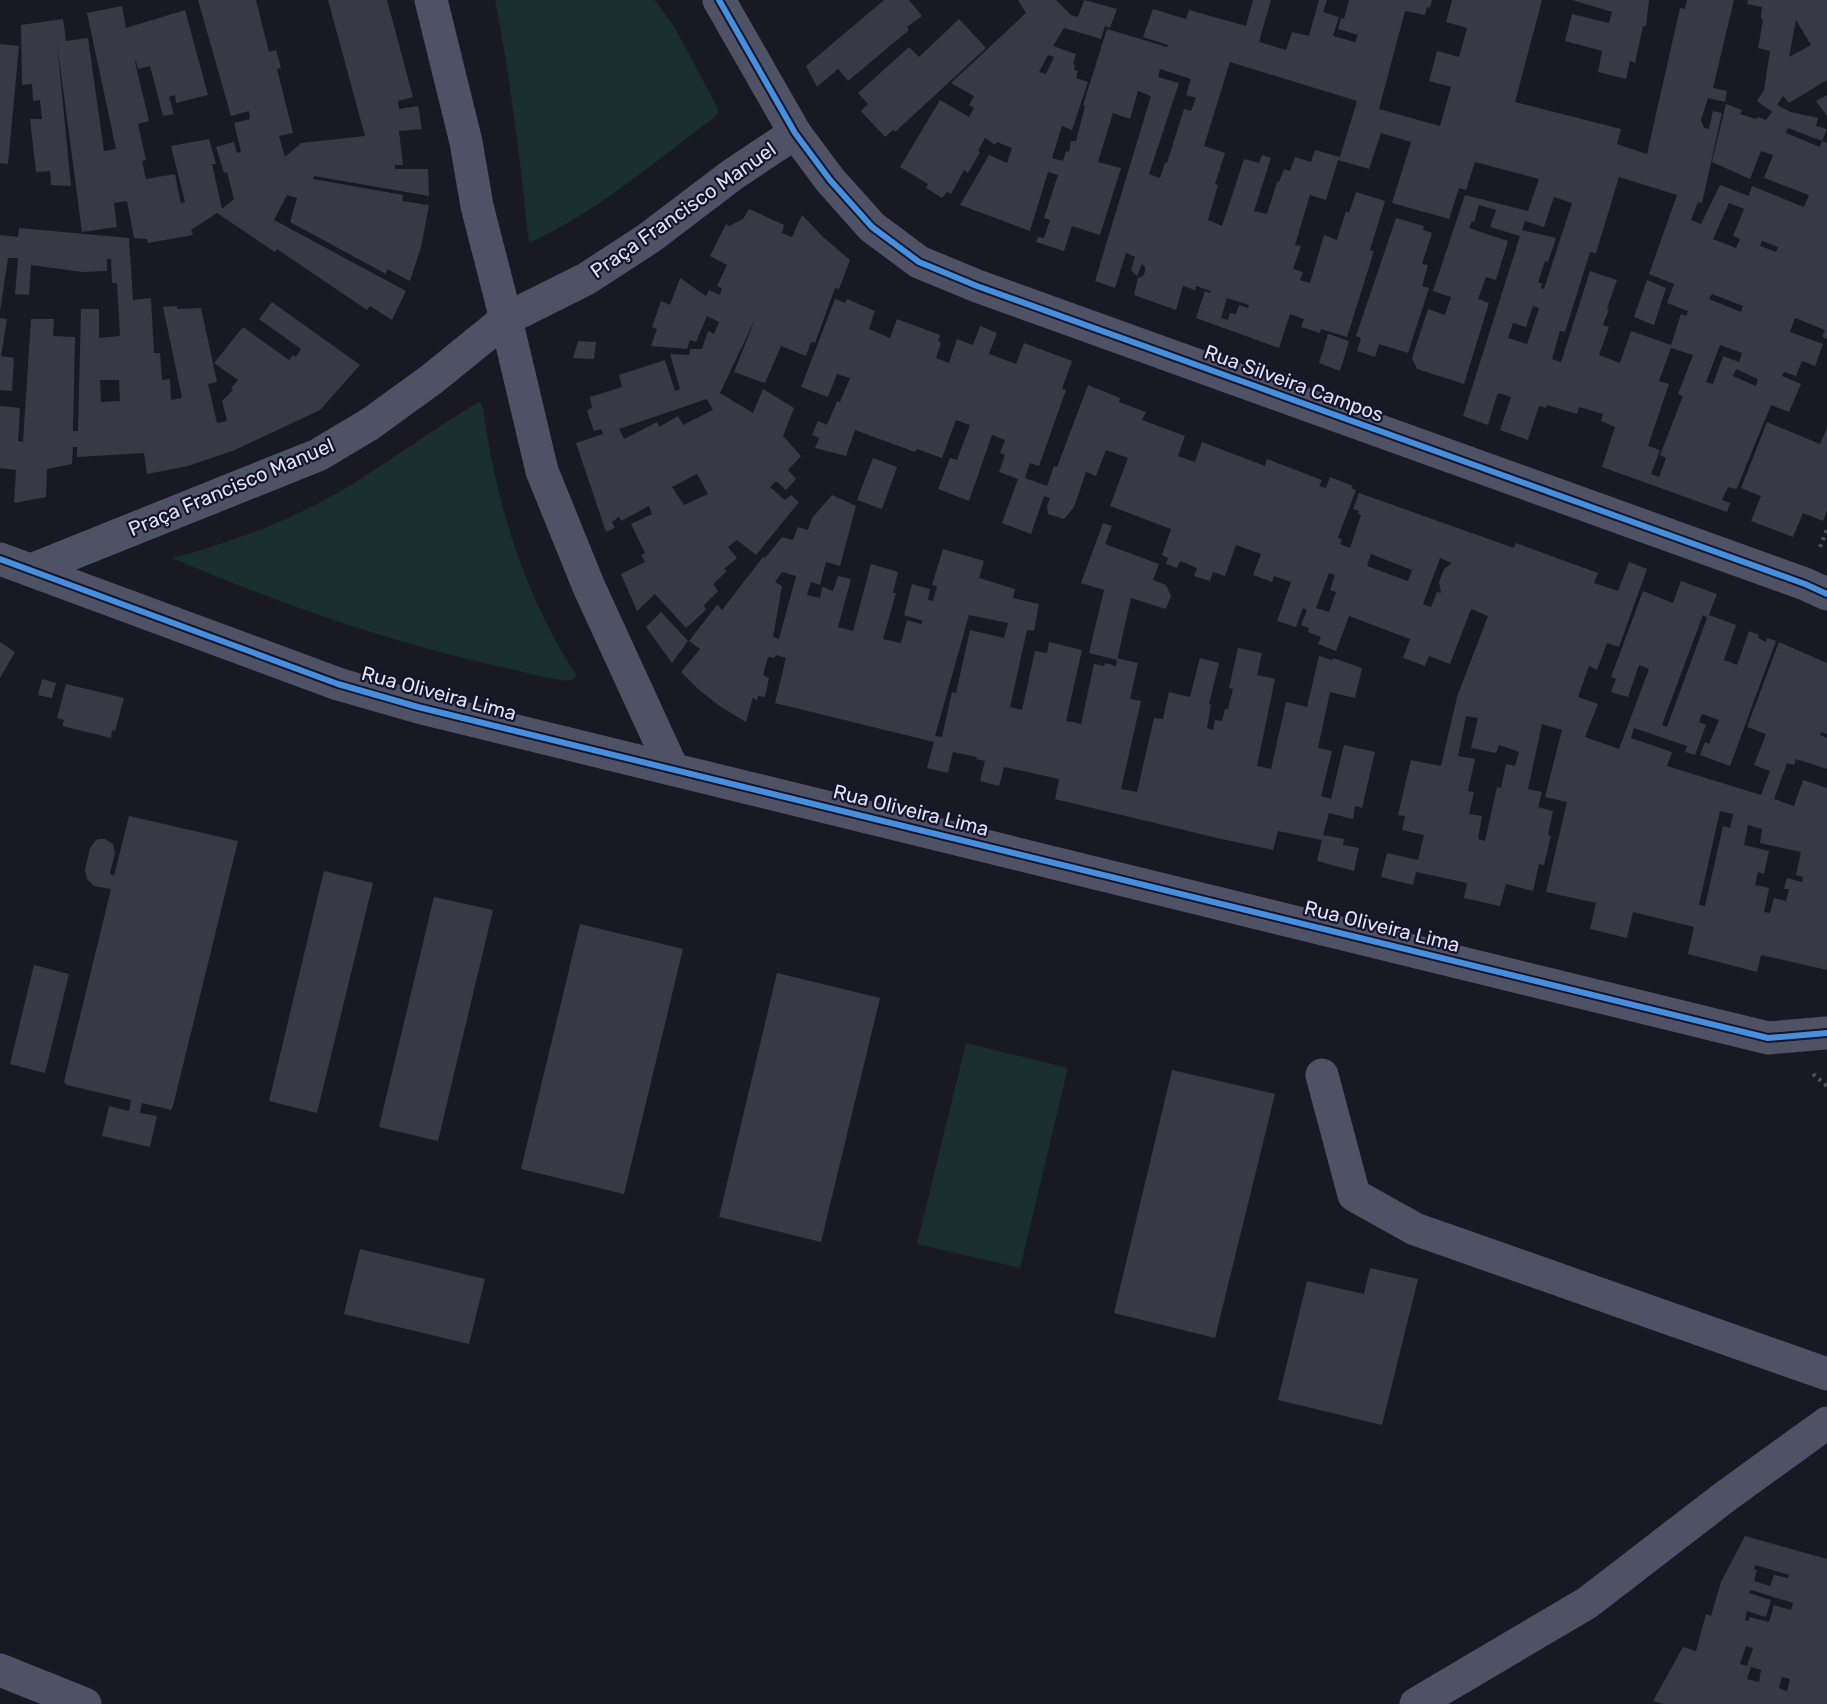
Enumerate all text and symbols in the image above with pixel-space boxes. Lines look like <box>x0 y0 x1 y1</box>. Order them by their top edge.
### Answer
street label: Praça Francisco Manuel <box>586 137 780 283</box>
street label: Rua Silveira Campos <box>1201 339 1387 427</box>
street label: Praça Francisco Manuel <box>125 433 337 541</box>
street label: Rua Oliveira Lima <box>359 661 519 725</box>
street label: Rua Oliveira Lima <box>831 779 991 841</box>
street label: Rua Oliveira Lima <box>1302 895 1462 957</box>

